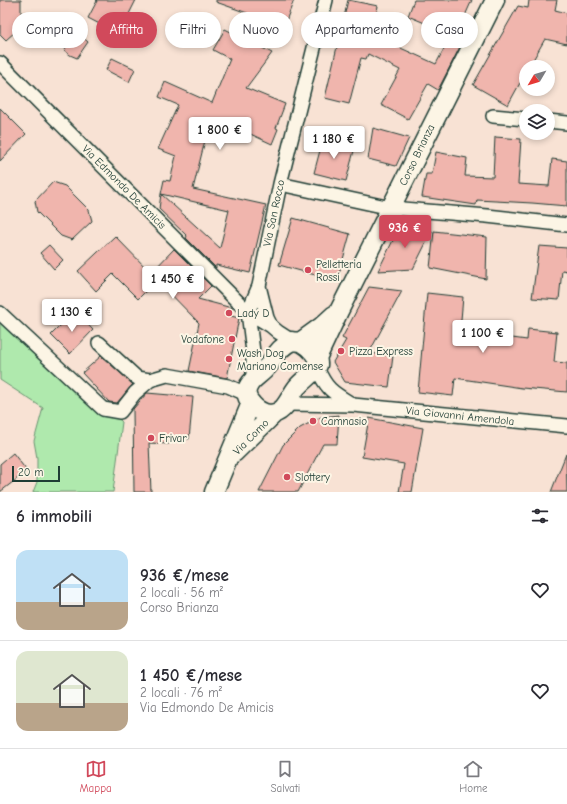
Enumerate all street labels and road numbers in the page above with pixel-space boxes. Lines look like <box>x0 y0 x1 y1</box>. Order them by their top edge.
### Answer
street label: Corso Brianza <box>397 122 437 188</box>
street label: Via Edmondo De Amicis <box>79 142 169 232</box>
street label: Via San Rocco <box>261 178 287 248</box>
street label: Via Giovanni Amendola <box>405 404 515 428</box>
street label: Via Como <box>230 416 272 458</box>

